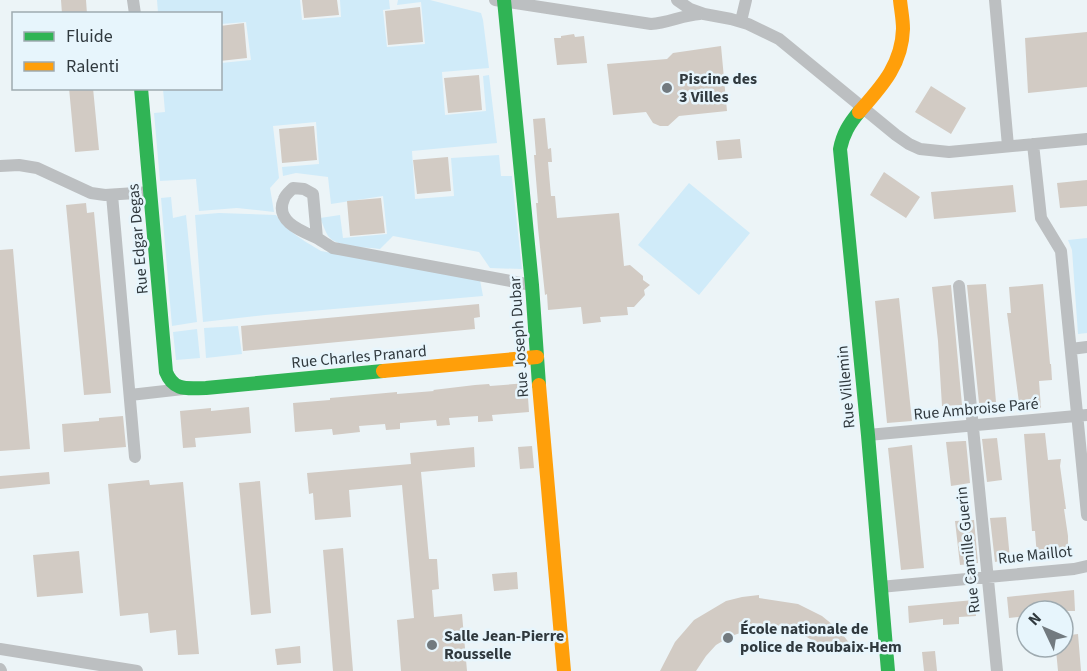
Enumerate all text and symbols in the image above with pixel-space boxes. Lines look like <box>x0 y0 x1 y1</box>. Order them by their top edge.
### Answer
legend <box>12 12 222 90</box>
text: Fluide <box>66 24 113 49</box>
text: Ralenti <box>66 54 119 79</box>
place label: Piscine des 3 Villes <box>679 68 757 108</box>
marker: Piscine des 3 Villes <box>660 81 674 95</box>
street label: Rue Edgar Degas <box>122 183 154 295</box>
street label: Rue Joseph Dubar <box>504 275 534 398</box>
street label: Rue Charles Pranard <box>290 340 428 374</box>
street label: Rue Villemin <box>831 345 861 429</box>
street label: Rue Ambroise Paré <box>913 393 1039 425</box>
street label: Rue Camille Guerin <box>950 485 986 615</box>
street label: Rue Maillot <box>997 540 1074 570</box>
north arrow <box>1015 599 1075 659</box>
text: N <box>1023 608 1047 631</box>
place label: École nationale de police de Roubaix-Hem <box>740 618 902 658</box>
place label: Salle Jean-Pierre Rousselle <box>444 625 564 665</box>
marker: École nationale de police de Roubaix-Hem <box>721 631 735 645</box>
marker: Salle Jean-Pierre Rousselle <box>425 638 439 652</box>

